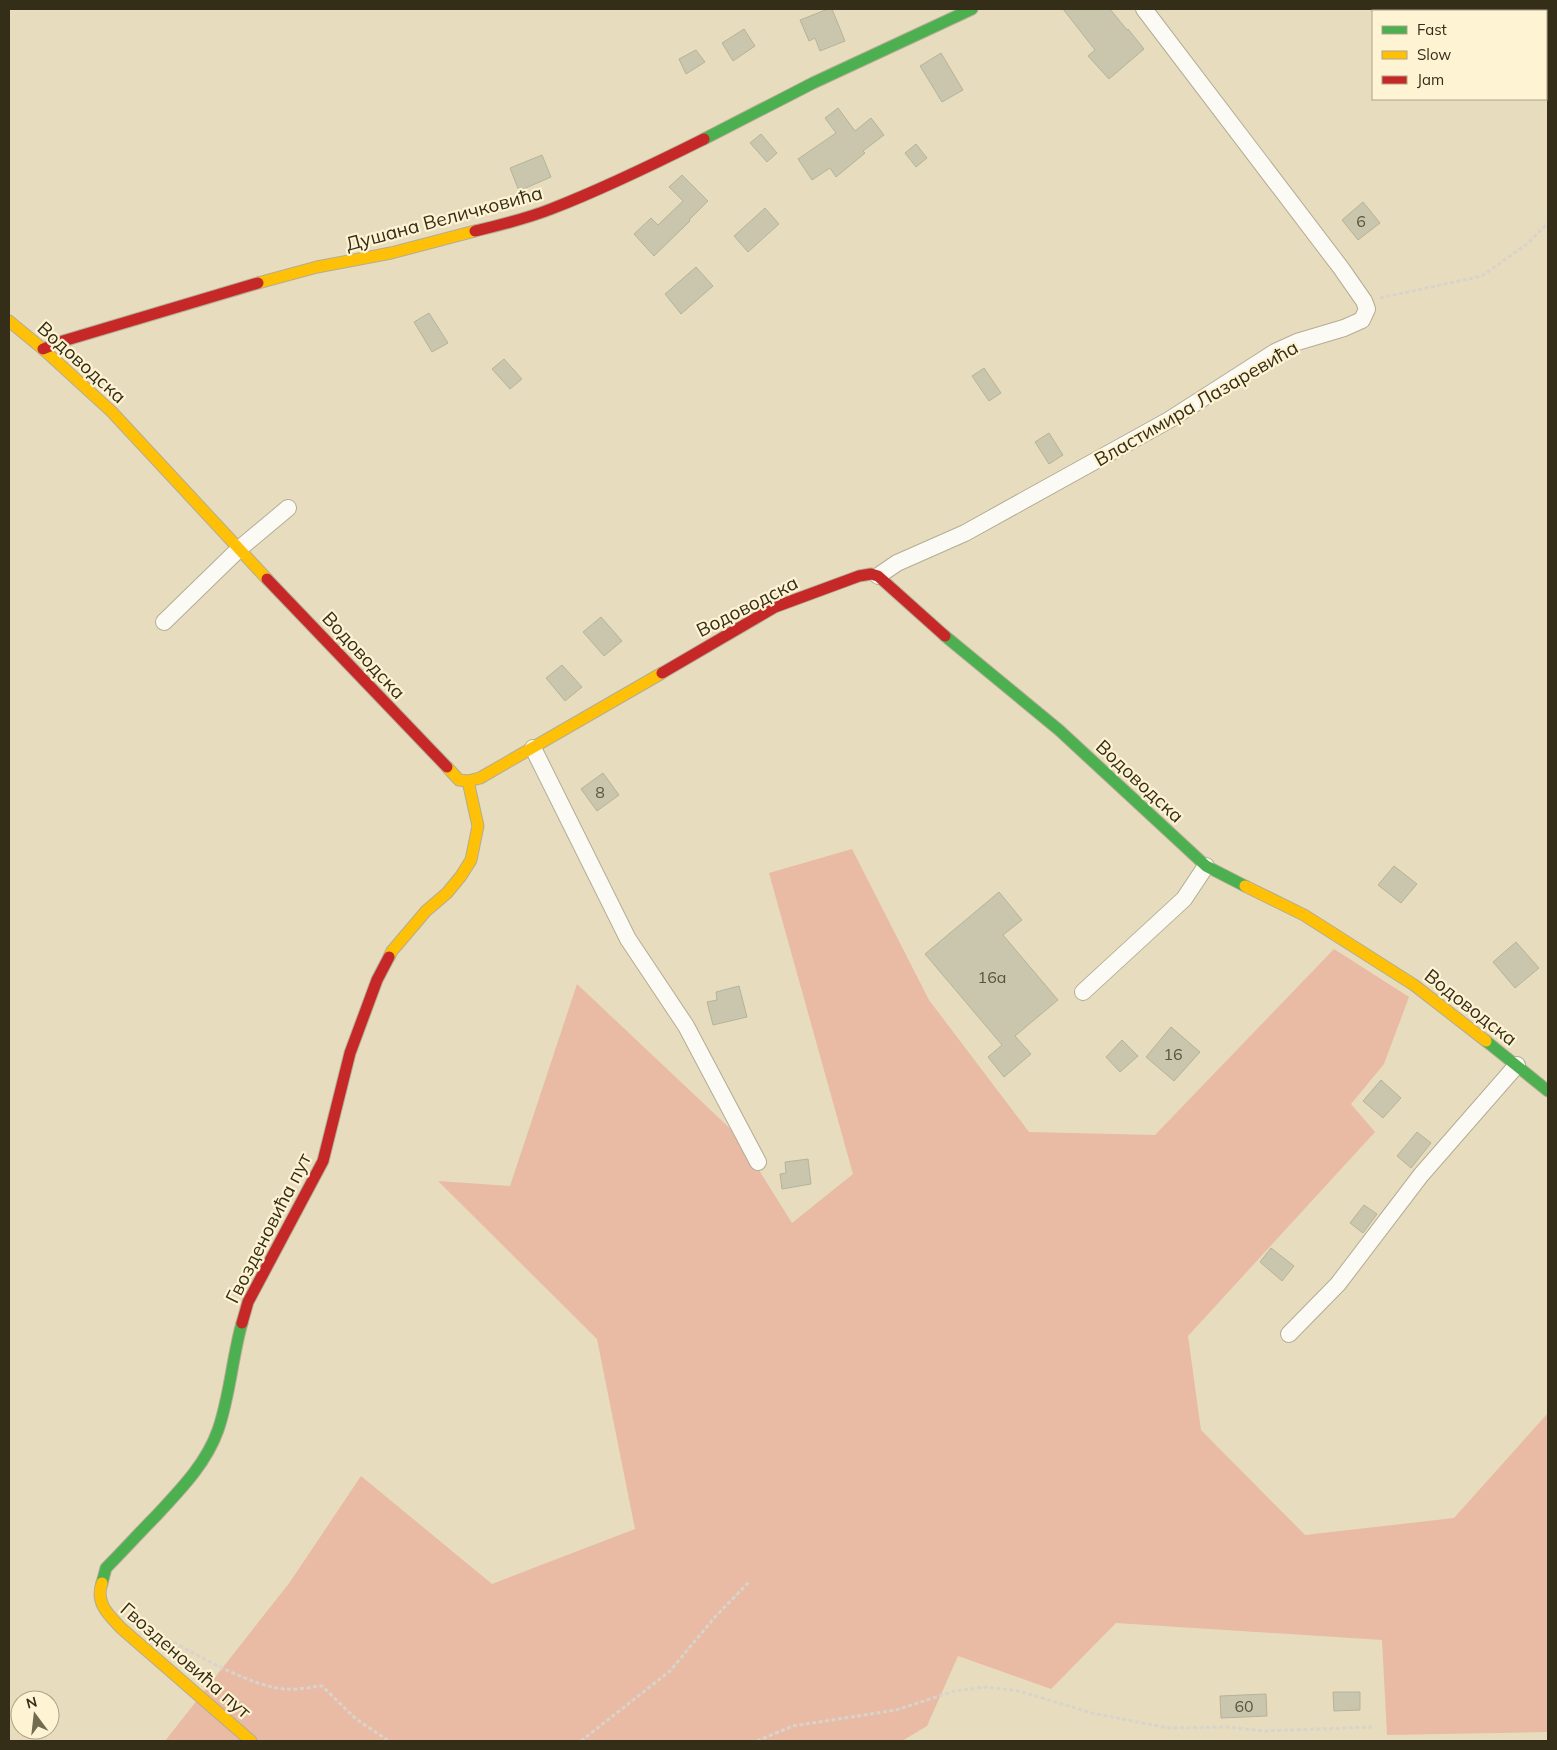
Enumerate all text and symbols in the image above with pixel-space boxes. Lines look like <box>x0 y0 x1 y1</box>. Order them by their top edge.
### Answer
legend <box>1372 10 1547 100</box>
text: Fast <box>1417 20 1447 39</box>
text: Slow <box>1417 45 1451 64</box>
text: Jam <box>1417 70 1444 89</box>
street label: Душана Величковића <box>343 180 545 256</box>
house number: 6 <box>1356 211 1366 231</box>
street label: Водоводска <box>33 316 131 408</box>
street label: Властимира Лазаревића <box>1090 335 1302 471</box>
street label: Водоводска <box>692 570 802 642</box>
street label: Водоводска <box>317 606 411 704</box>
street label: Водоводска <box>1091 734 1189 828</box>
house number: 8 <box>595 782 605 802</box>
street label: Водоводска <box>1420 963 1522 1051</box>
house number: 16a <box>978 967 1006 987</box>
house number: 16 <box>1163 1044 1183 1064</box>
street label: Гвозденовића пут <box>220 1149 316 1307</box>
street label: Гвозденовића пут <box>116 1597 256 1723</box>
north arrow <box>10 1690 60 1740</box>
text: N <box>24 1692 39 1713</box>
house number: 60 <box>1234 1696 1254 1716</box>

